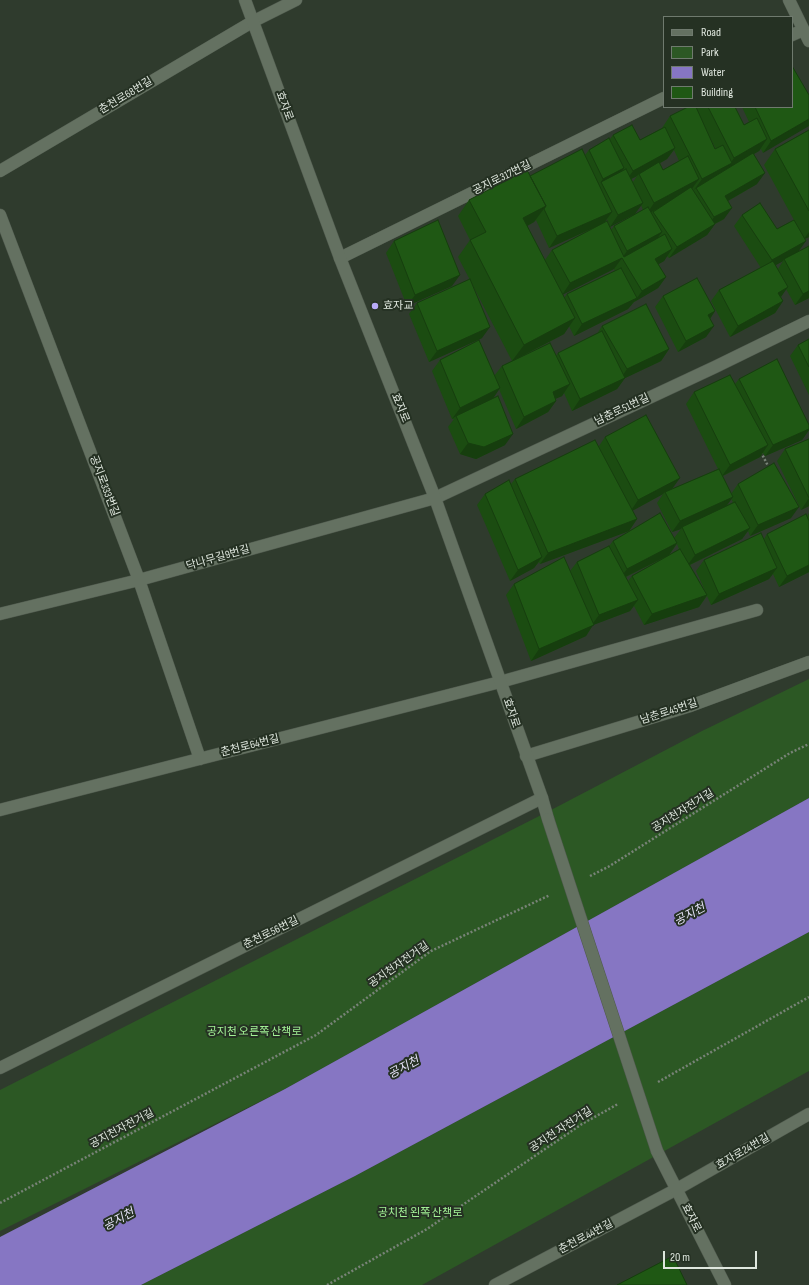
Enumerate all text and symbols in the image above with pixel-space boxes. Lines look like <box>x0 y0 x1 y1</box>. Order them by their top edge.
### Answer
legend <box>663 16 793 108</box>
text: Road <box>701 25 721 40</box>
text: Park <box>701 45 719 60</box>
text: Water <box>701 65 725 80</box>
street label: 춘천로68번길 <box>97 75 155 117</box>
text: Building <box>701 85 733 100</box>
street label: 효자로 <box>273 89 295 123</box>
street label: 공지로317번길 <box>471 158 533 198</box>
place label: 효자교 <box>383 299 413 313</box>
marker: 효자교 <box>370 301 380 311</box>
street label: 효자로 <box>388 391 412 425</box>
street label: 남춘로51번길 <box>593 392 651 428</box>
street label: 공지로333번길 <box>86 454 122 518</box>
street label: 닥나무길9번길 <box>185 543 251 573</box>
street label: 효자로 <box>500 696 522 730</box>
street label: 남춘로45번길 <box>639 697 699 727</box>
street label: 춘천로64번길 <box>219 732 281 760</box>
street label: 공지천자전거길 <box>649 787 717 835</box>
water label: 공지천 <box>672 901 708 929</box>
street label: 춘천로56번길 <box>241 914 301 952</box>
street label: 공지천자전거길 <box>366 939 432 991</box>
park label: 공지천 오른쪽 산책로 <box>207 1025 301 1039</box>
water label: 공지천 <box>386 1054 422 1082</box>
street label: 공지천 자전거길 <box>527 1105 595 1155</box>
street label: 공지천자전거길 <box>88 1107 156 1151</box>
street label: 효자로24번길 <box>714 1131 772 1173</box>
street label: 효자로 <box>678 1201 704 1235</box>
water label: 공지천 <box>101 1206 137 1234</box>
park label: 공치천 왼쪽 산책로 <box>378 1206 462 1220</box>
street label: 춘천로44번길 <box>556 1217 616 1257</box>
scale bar <box>665 1243 759 1269</box>
text: 20 m <box>670 1250 690 1265</box>

